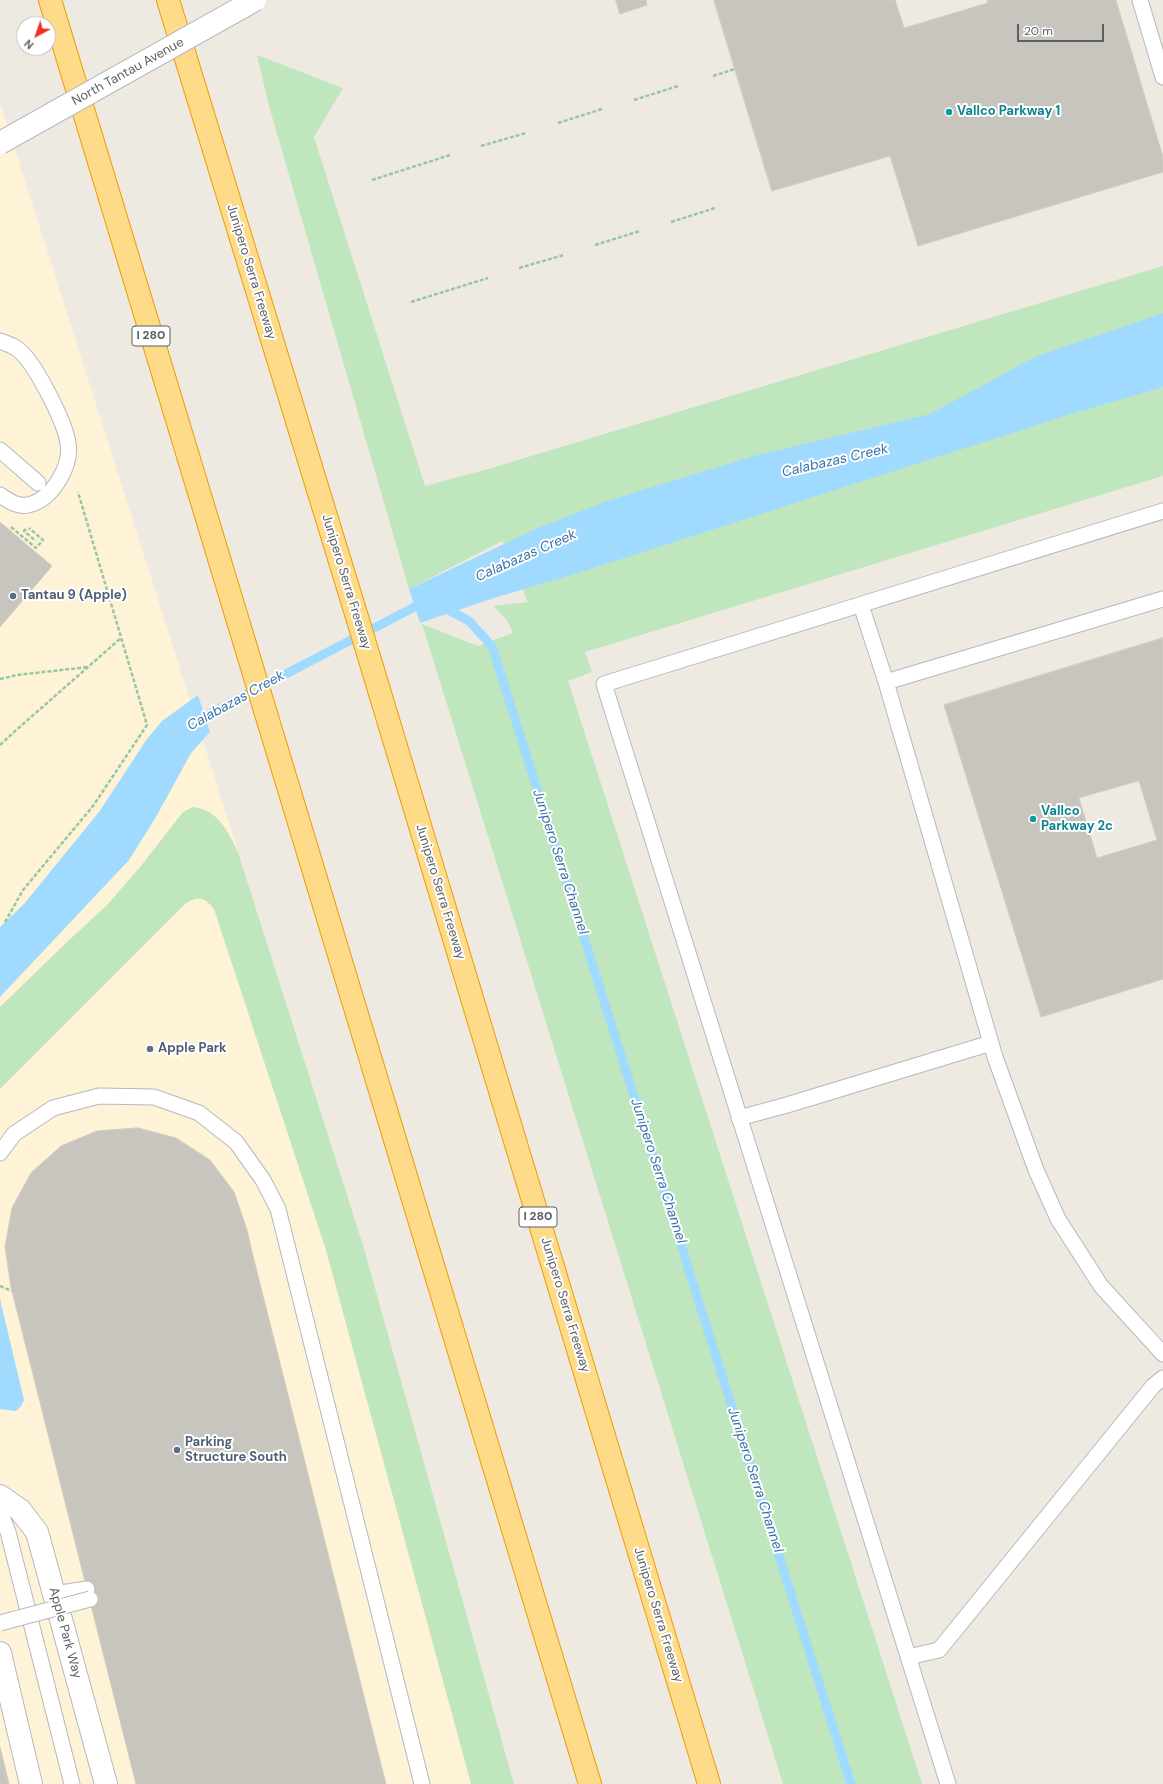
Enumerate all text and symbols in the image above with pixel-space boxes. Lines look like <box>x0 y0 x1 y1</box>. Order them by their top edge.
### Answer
north arrow <box>16 16 56 56</box>
scale bar <box>1019 16 1106 42</box>
text: 20 m <box>1024 23 1053 39</box>
street label: North Tantau Avenue <box>69 35 187 109</box>
text: N <box>21 36 37 52</box>
place label: Vallco Parkway 1 <box>957 104 1060 120</box>
marker: Vallco Parkway 1 <box>944 107 954 117</box>
street label: Junipero Serra Freeway <box>223 202 279 342</box>
road number: I 280 <box>132 326 170 346</box>
water label: Calabazas Creek <box>780 441 890 481</box>
street label: Junipero Serra Freeway <box>318 512 374 652</box>
water label: Calabazas Creek <box>473 526 579 586</box>
place label: Tantau 9 (Apple) <box>21 588 127 604</box>
marker: Tantau 9 (Apple) <box>8 591 18 601</box>
water label: Calabazas Creek <box>184 667 288 735</box>
water label: Junipero Serra Channel <box>529 787 591 937</box>
place label: Vallco Parkway 2c <box>1041 804 1113 835</box>
marker: Vallco Parkway 2c <box>1028 814 1038 824</box>
street label: Junipero Serra Freeway <box>412 822 468 962</box>
place label: Apple Park <box>158 1041 227 1057</box>
marker: Apple Park <box>145 1044 155 1054</box>
water label: Junipero Serra Channel <box>627 1096 689 1246</box>
road number: I 280 <box>519 1207 557 1227</box>
street label: Junipero Serra Freeway <box>537 1235 593 1375</box>
water label: Junipero Serra Channel <box>724 1405 786 1555</box>
place label: Parking Structure South <box>185 1435 287 1466</box>
marker: Parking Structure South <box>172 1445 182 1455</box>
street label: Junipero Serra Freeway <box>630 1545 686 1685</box>
street label: Apple Park Way <box>45 1586 85 1680</box>

